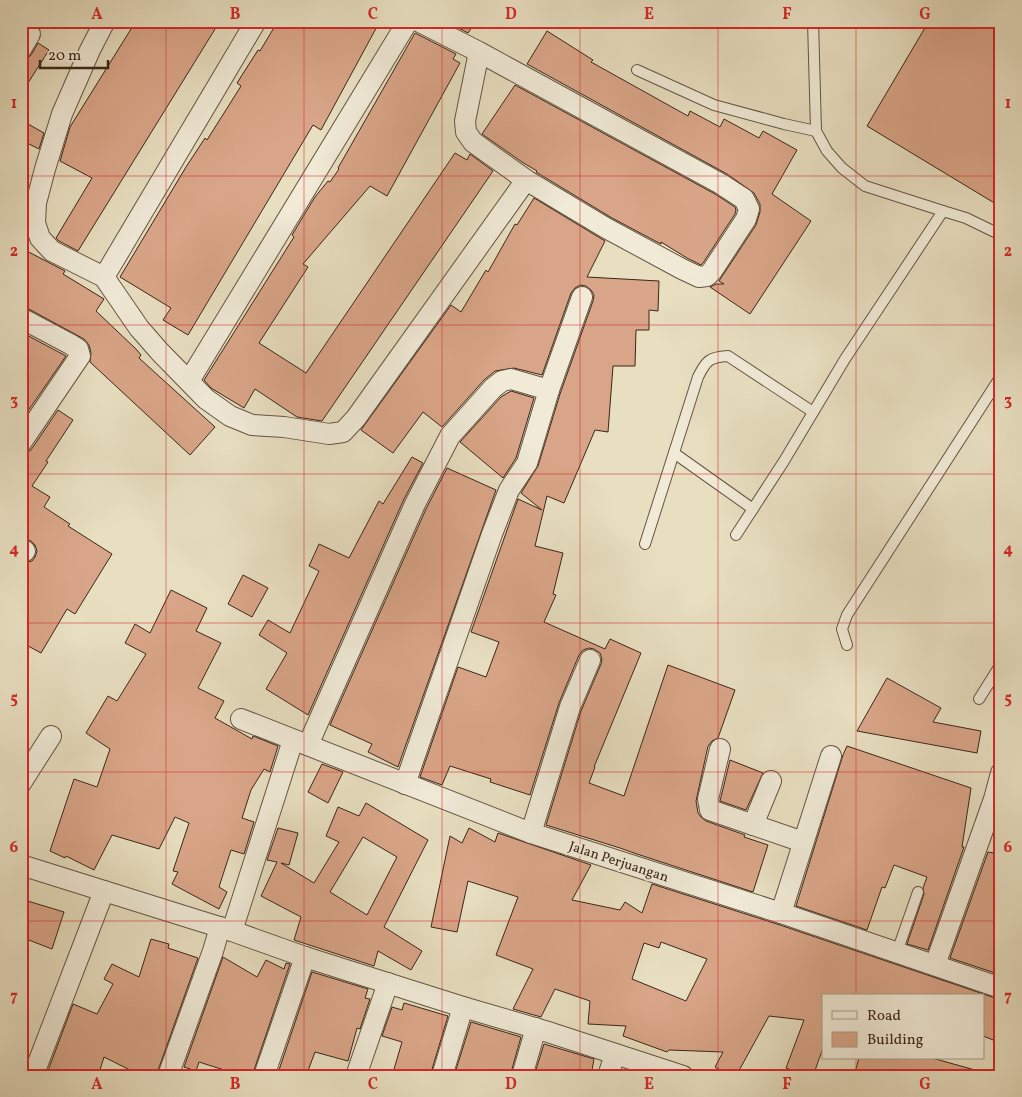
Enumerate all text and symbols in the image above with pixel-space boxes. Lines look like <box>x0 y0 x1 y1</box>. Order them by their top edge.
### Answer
text: A <box>91 4 103 26</box>
text: B <box>230 4 241 26</box>
text: C <box>368 4 378 26</box>
text: D <box>505 4 517 26</box>
text: E <box>644 4 654 26</box>
text: F <box>782 4 792 26</box>
text: G <box>919 4 931 26</box>
scale bar <box>40 38 108 70</box>
text: 20 m <box>48 46 81 67</box>
text: 1 <box>11 93 17 115</box>
text: 1 <box>1005 93 1011 115</box>
text: 2 <box>10 241 18 263</box>
text: 2 <box>1004 241 1012 263</box>
text: 3 <box>10 390 18 412</box>
text: 3 <box>1004 390 1012 412</box>
text: 4 <box>9 539 19 561</box>
text: 4 <box>1003 539 1013 561</box>
text: 5 <box>10 688 18 710</box>
text: 5 <box>1004 688 1012 710</box>
text: 6 <box>10 837 19 859</box>
street label: Jalan Perjuangan <box>566 837 671 888</box>
text: 6 <box>1004 837 1013 859</box>
text: 7 <box>10 986 18 1008</box>
text: 7 <box>1004 986 1012 1008</box>
legend <box>822 994 984 1060</box>
text: Road <box>867 1006 901 1027</box>
text: Building <box>867 1030 924 1051</box>
text: A <box>91 1074 103 1096</box>
text: B <box>230 1074 241 1096</box>
text: C <box>368 1074 378 1096</box>
text: D <box>505 1074 517 1096</box>
text: E <box>644 1074 654 1096</box>
text: F <box>782 1074 792 1096</box>
text: G <box>919 1074 931 1096</box>

